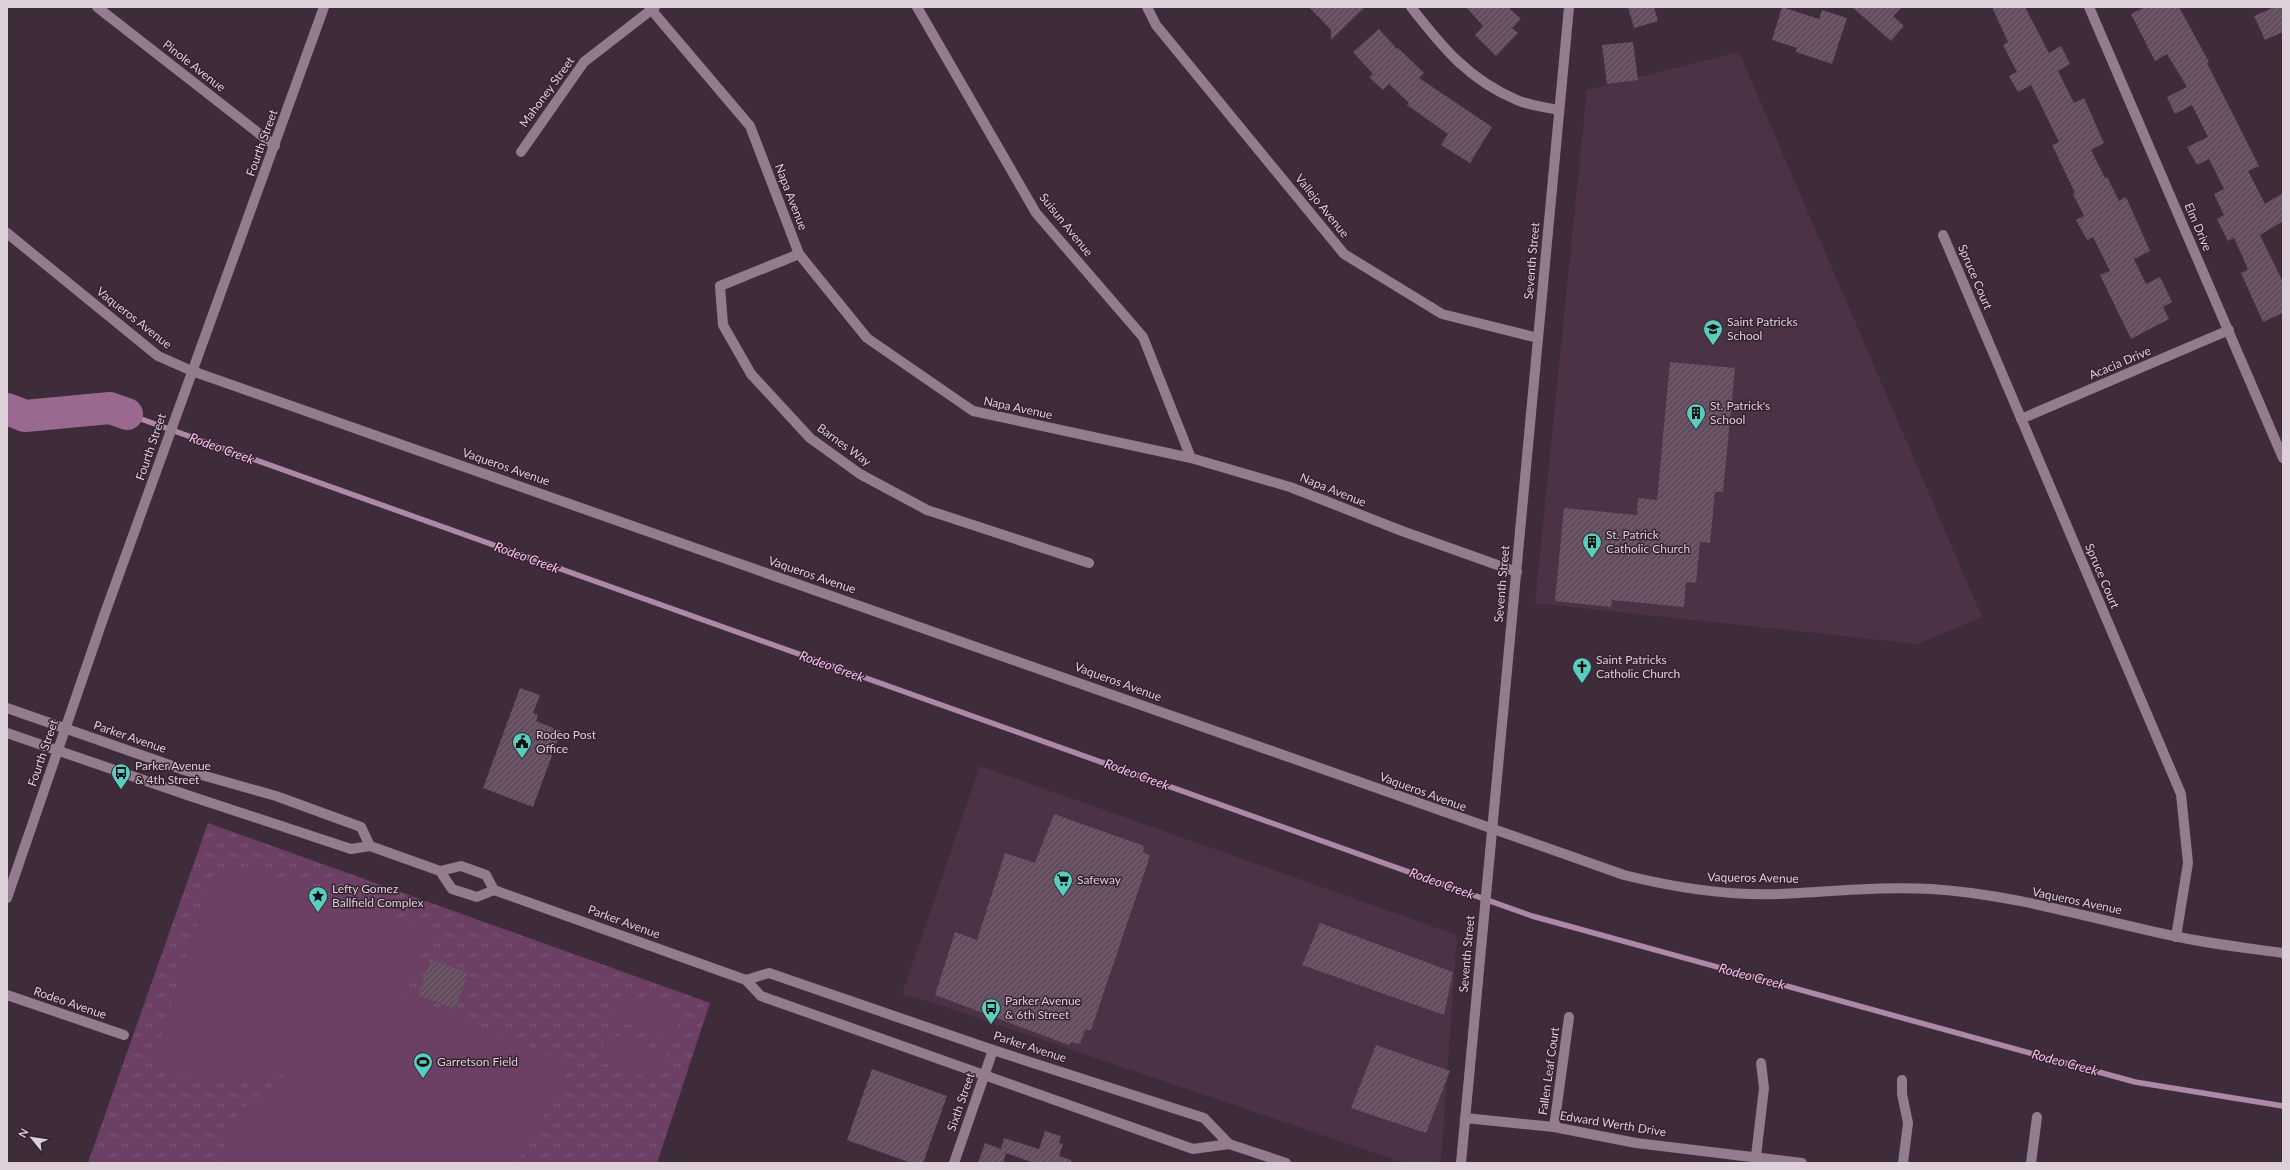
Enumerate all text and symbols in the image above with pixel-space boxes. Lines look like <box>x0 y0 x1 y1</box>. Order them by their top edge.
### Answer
street label: Pinole Avenue <box>160 37 229 95</box>
street label: Mahoney Street <box>516 53 578 130</box>
street label: Fourth Street <box>243 107 281 178</box>
street label: Napa Avenue <box>772 161 811 232</box>
street label: Vallejo Avenue <box>1292 171 1353 240</box>
street label: Suisun Avenue <box>1036 190 1096 259</box>
street label: Elm Drive <box>2182 200 2215 253</box>
street label: Seventh Street <box>1521 221 1542 300</box>
street label: Spruce Court <box>1955 242 1996 312</box>
street label: Vaqueros Avenue <box>94 284 175 352</box>
place label: Saint Patricks School <box>1727 314 1798 343</box>
school or university icon: Saint Patricks School <box>1702 318 1724 346</box>
street label: Acacia Drive <box>2087 343 2153 382</box>
street label: Napa Avenue <box>982 393 1054 422</box>
place label: St. Patrick's School <box>1710 398 1770 427</box>
building icon: St. Patrick's School <box>1685 402 1707 430</box>
street label: Fourth Street <box>132 411 169 482</box>
street label: Barnes Way <box>814 420 875 470</box>
water label: Rodeo Creek <box>187 429 257 467</box>
street label: Vaqueros Avenue <box>460 445 552 489</box>
street label: Napa Avenue <box>1298 469 1368 510</box>
place label: St. Patrick Catholic Church <box>1606 527 1690 556</box>
building icon: St. Patrick Catholic Church <box>1581 531 1603 559</box>
water label: Rodeo Creek <box>492 538 562 576</box>
street label: Spruce Court <box>2082 541 2123 611</box>
street label: Seventh Street <box>1491 544 1512 623</box>
street label: Vaqueros Avenue <box>766 553 858 597</box>
water label: Rodeo Creek <box>797 647 867 685</box>
place label: Saint Patricks Catholic Church <box>1596 652 1680 681</box>
church icon: Saint Patricks Catholic Church <box>1571 656 1593 684</box>
street label: Vaqueros Avenue <box>1073 659 1164 704</box>
street label: Fourth Street <box>24 717 61 788</box>
street label: Parker Avenue <box>92 717 169 756</box>
place label: Rodeo Post Office <box>536 727 597 756</box>
public building icon: Rodeo Post Office <box>511 731 533 759</box>
water label: Rodeo Creek <box>1102 755 1172 793</box>
place label: Parker Avenue & 4th Street <box>135 758 211 787</box>
bus stop icon: Parker Avenue & 4th Street <box>110 762 132 790</box>
street label: Vaqueros Avenue <box>1378 769 1469 814</box>
water label: Rodeo Creek <box>1407 864 1477 902</box>
supermarket icon: Safeway <box>1052 869 1074 897</box>
street label: Vaqueros Avenue <box>1707 869 1799 886</box>
place label: Safeway <box>1077 872 1122 887</box>
place label: Lefty Gomez Ballfield Complex <box>332 881 424 910</box>
street label: Vaqueros Avenue <box>2031 884 2123 917</box>
place icon: Lefty Gomez Ballfield Complex <box>307 885 329 913</box>
street label: Parker Avenue <box>586 901 662 942</box>
street label: Seventh Street <box>1456 914 1477 993</box>
water label: Rodeo Creek <box>1717 960 1788 993</box>
street label: Rodeo Avenue <box>32 983 109 1022</box>
place label: Parker Avenue & 6th Street <box>1005 993 1081 1022</box>
bus stop icon: Parker Avenue & 6th Street <box>980 997 1002 1025</box>
street label: Fallen Leaf Court <box>1535 1025 1562 1116</box>
street label: Parker Avenue <box>992 1028 1069 1065</box>
water label: Rodeo Creek <box>2030 1046 2101 1079</box>
sports icon: Garretson Field <box>412 1051 434 1079</box>
place label: Garretson Field <box>437 1054 518 1069</box>
street label: Sixth Street <box>944 1070 978 1133</box>
street label: Edward Werth Drive <box>1559 1108 1667 1139</box>
north arrow <box>12 1118 52 1158</box>
text: N <box>15 1126 31 1140</box>

